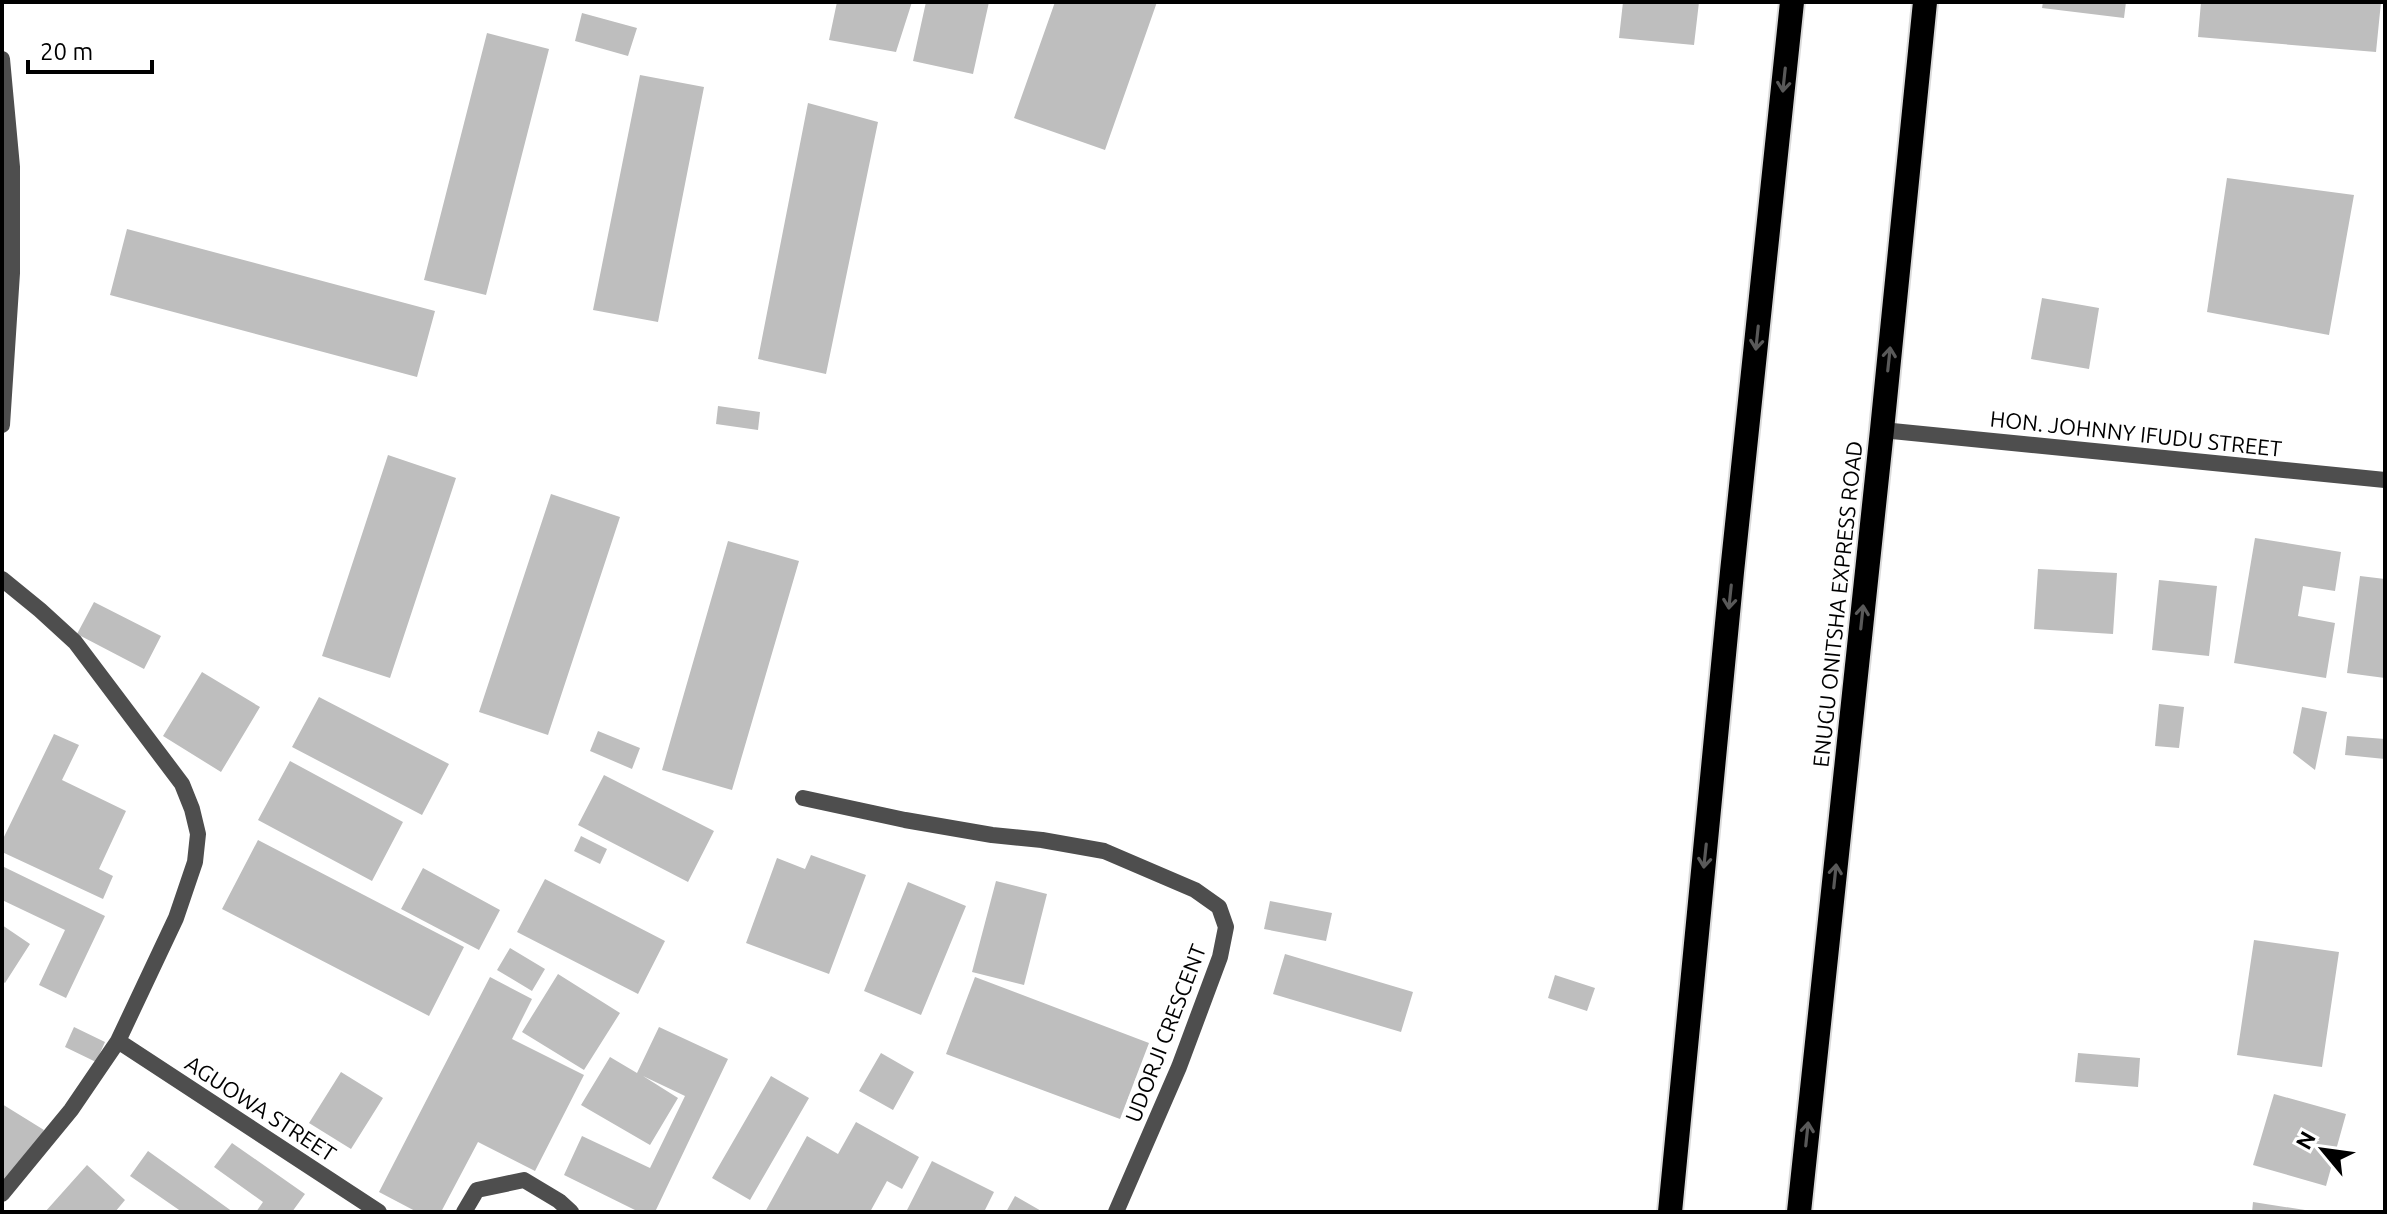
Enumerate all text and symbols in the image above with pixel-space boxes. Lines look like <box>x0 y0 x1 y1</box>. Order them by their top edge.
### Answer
scale bar <box>28 24 152 74</box>
text: 20 m <box>40 38 93 65</box>
one-way arrow <box>1777 66 1792 92</box>
one-way arrow <box>1749 324 1764 351</box>
one-way arrow <box>1882 346 1897 373</box>
street label: HON. JOHNNY IFUDU STREET <box>1989 405 2283 461</box>
street label: ENUGU ONITSHA EXPRESS ROAD <box>1807 439 1867 769</box>
one-way arrow <box>1722 583 1737 610</box>
one-way arrow <box>1855 604 1870 631</box>
one-way arrow <box>1697 842 1712 868</box>
one-way arrow <box>1827 863 1842 890</box>
street label: UDORJI CRESCENT <box>1120 941 1210 1125</box>
street label: AGUOWA STREET <box>181 1050 341 1166</box>
north arrow <box>2283 1110 2363 1190</box>
one-way arrow <box>1799 1122 1814 1148</box>
text: N <box>2290 1127 2320 1153</box>

